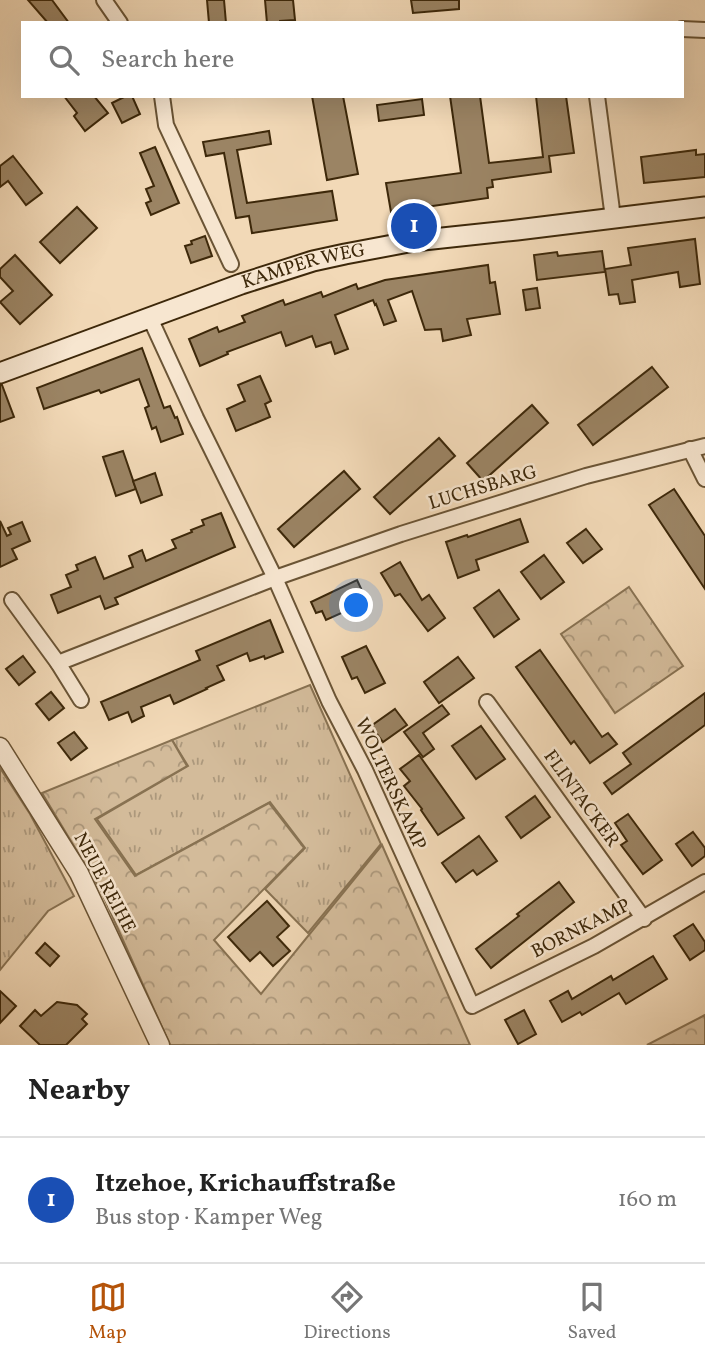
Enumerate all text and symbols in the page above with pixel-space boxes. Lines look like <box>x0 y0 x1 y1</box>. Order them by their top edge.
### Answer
search box <box>21 21 684 98</box>
icon: search <box>45 41 83 79</box>
text: Search here <box>101 42 234 78</box>
pin: 1 <box>391 200 437 252</box>
street label: KAMPER WEG <box>239 237 367 296</box>
street label: LUCHSBARG <box>426 459 540 517</box>
your location <box>339 588 373 622</box>
street label: WOLTERSKAMP <box>348 714 432 854</box>
street label: FLINTACKER <box>537 745 625 853</box>
street label: NEUE REIHE <box>67 828 141 938</box>
street label: BORNKAMP <box>527 893 635 965</box>
text: Nearby <box>28 1070 130 1112</box>
text: Itzehoe, Krichauffstraße <box>95 1166 396 1202</box>
text: 1 <box>46 1184 56 1216</box>
text: 160 m <box>618 1184 677 1216</box>
text: Bus stop · Kamper Weg <box>95 1202 322 1234</box>
tab: Map <box>88 1278 127 1346</box>
tab: Directions <box>304 1278 391 1346</box>
tab: Saved <box>568 1278 616 1346</box>

